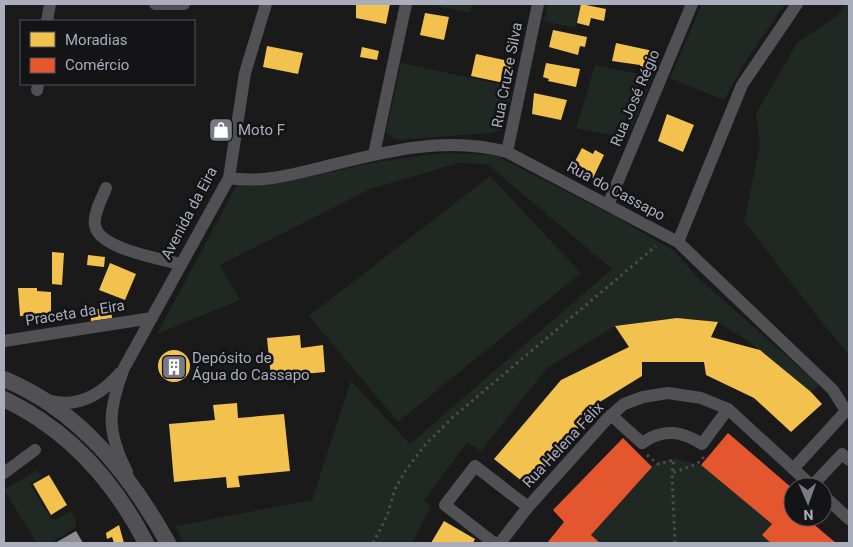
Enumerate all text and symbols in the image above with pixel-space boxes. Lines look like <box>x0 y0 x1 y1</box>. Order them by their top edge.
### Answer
legend <box>20 20 195 85</box>
street label: Rua Cruz e Silva <box>488 21 526 129</box>
text: Moradias <box>65 31 128 49</box>
street label: Rua José Régio <box>607 47 663 149</box>
text: Comércio <box>65 56 129 74</box>
shop icon: Moto F <box>208 117 234 143</box>
place label: Moto F <box>238 121 285 139</box>
street label: Rua do Cassapo <box>564 158 668 224</box>
street label: Avenida da Eira <box>157 164 221 262</box>
street label: Praceta da Eira <box>24 296 126 330</box>
place label: Depósito de Água do Cassapo <box>192 349 310 384</box>
building icon: Depósito de Água do Cassapo <box>161 354 187 380</box>
street label: Rua Helena Félix <box>519 398 608 492</box>
north arrow <box>783 477 833 527</box>
text: N <box>803 507 814 523</box>

